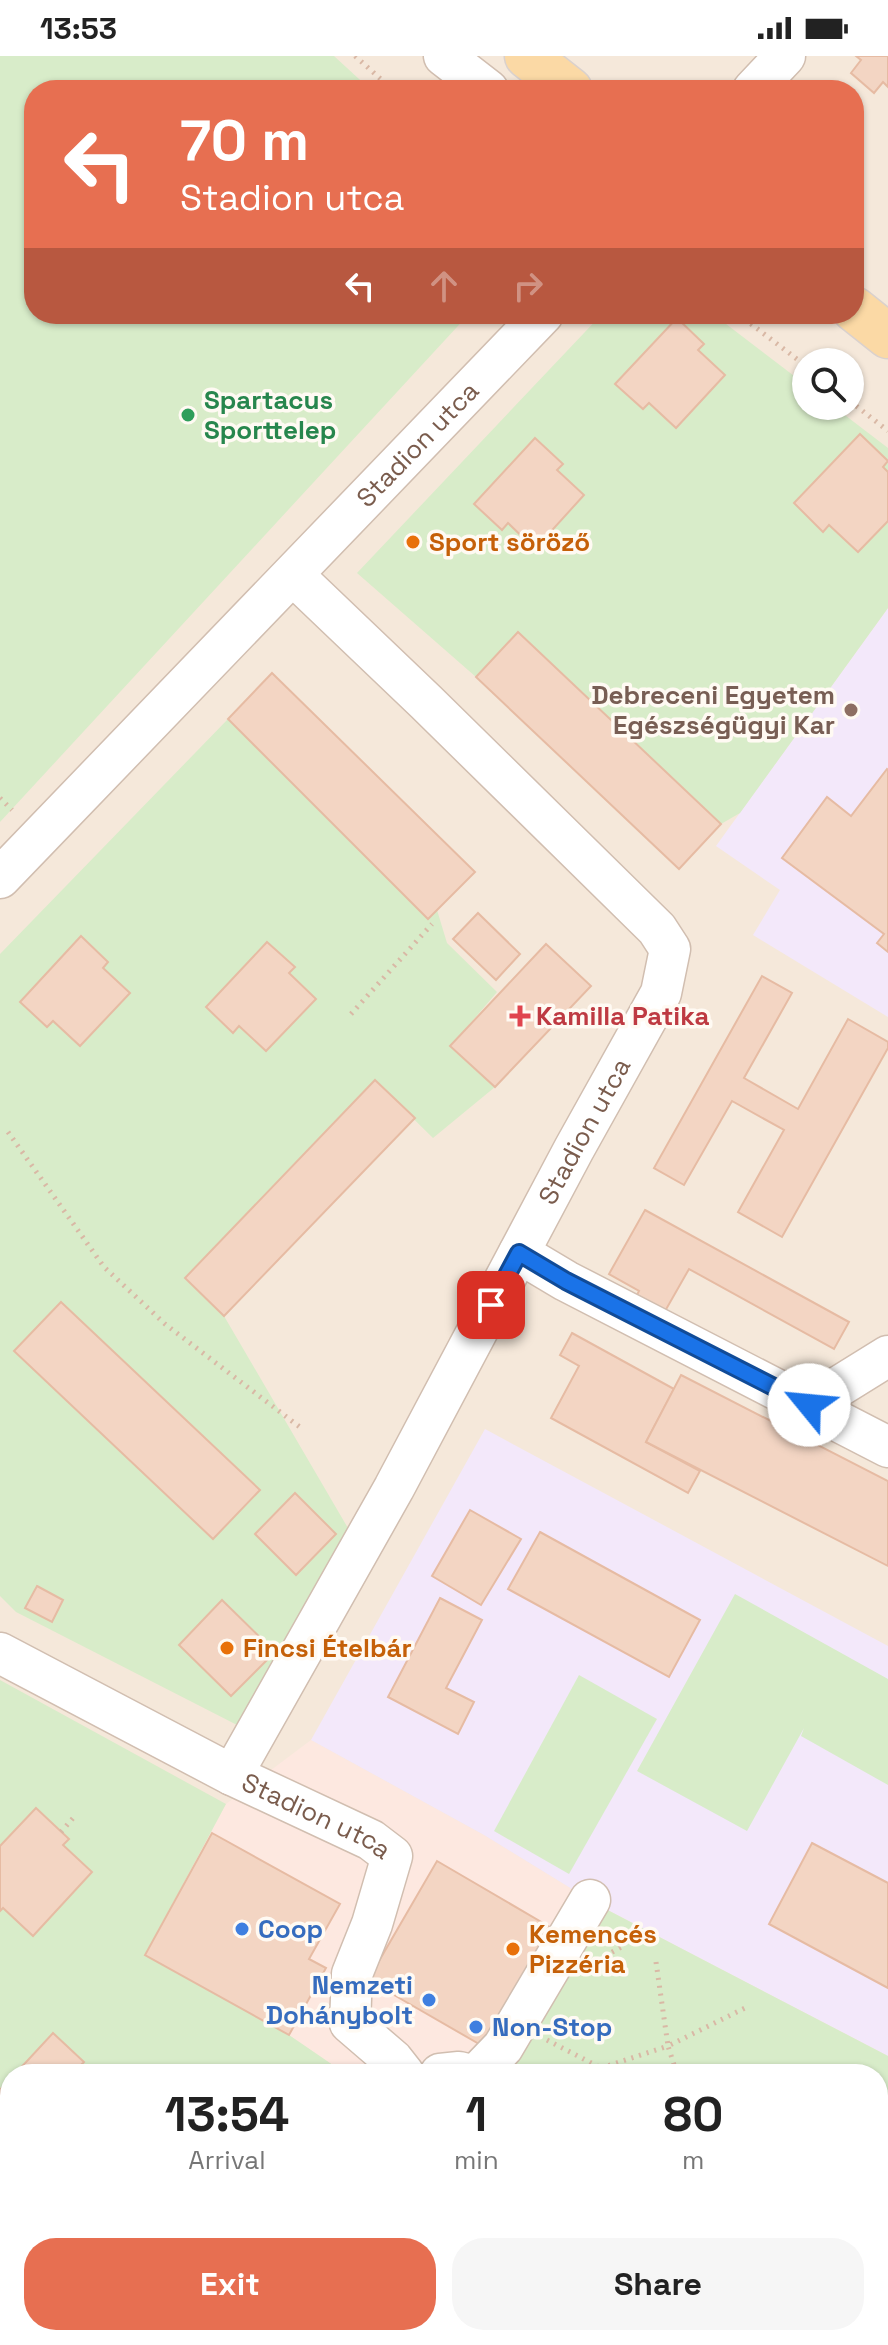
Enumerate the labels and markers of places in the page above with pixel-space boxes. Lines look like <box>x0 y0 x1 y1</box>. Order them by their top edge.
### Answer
place label: Spartacus Sporttelep <box>204 383 336 447</box>
marker: Spartacus Sporttelep <box>179 406 197 424</box>
place label: Sport söröző <box>429 525 590 559</box>
marker: Sport söröző <box>404 533 422 551</box>
place label: Debreceni Egyetem Egészségügyi Kar <box>591 678 835 742</box>
marker: Debreceni Egyetem Egészségügyi Kar <box>842 701 860 719</box>
place label: Kamilla Patika <box>536 999 710 1033</box>
marker: Kamilla Patika <box>511 1007 529 1025</box>
pin <box>457 1271 525 1339</box>
place label: Fincsi Ételbár <box>243 1631 412 1665</box>
marker: Fincsi Ételbár <box>218 1639 236 1657</box>
place label: Coop <box>258 1912 323 1946</box>
place label: Kemencés Pizzéria <box>529 1917 657 1981</box>
marker: Coop <box>233 1920 251 1938</box>
marker: Kemencés Pizzéria <box>504 1940 522 1958</box>
place label: Nemzeti Dohánybolt <box>266 1968 413 2032</box>
marker: Nemzeti Dohánybolt <box>420 1991 438 2009</box>
place label: Non-Stop <box>492 2010 612 2044</box>
marker: Non-Stop <box>467 2018 485 2036</box>

